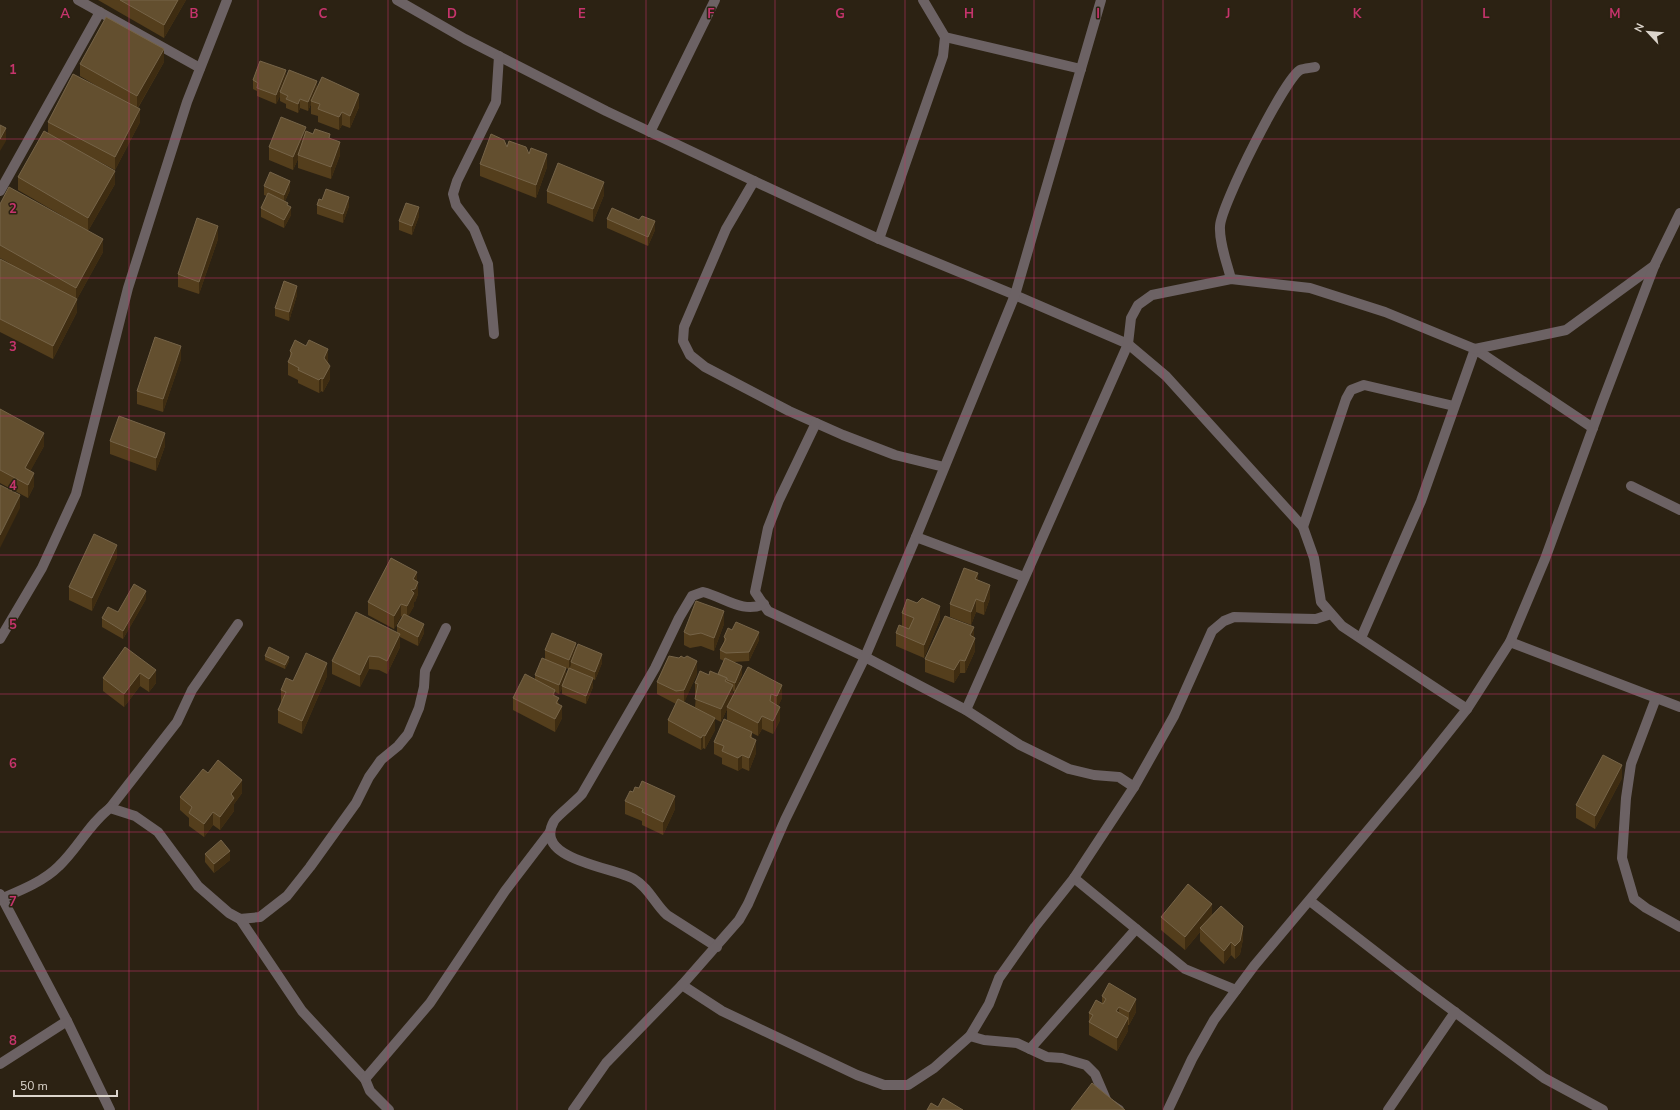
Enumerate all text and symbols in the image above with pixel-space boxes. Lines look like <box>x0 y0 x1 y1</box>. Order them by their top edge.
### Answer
text: A <box>60 5 70 23</box>
text: B <box>190 5 199 23</box>
text: C <box>319 5 328 23</box>
text: D <box>447 5 457 23</box>
text: E <box>578 5 586 23</box>
text: F <box>707 5 715 23</box>
text: G <box>835 5 845 23</box>
text: H <box>964 5 974 23</box>
text: I <box>1096 5 1100 23</box>
text: J <box>1225 5 1230 23</box>
text: K <box>1353 5 1362 23</box>
text: L <box>1482 5 1490 23</box>
text: M <box>1609 5 1621 23</box>
north arrow <box>1628 12 1668 52</box>
text: N <box>1631 21 1648 35</box>
text: 1 <box>9 61 17 79</box>
text: 2 <box>9 200 17 218</box>
text: 3 <box>9 338 17 356</box>
text: 4 <box>9 477 17 495</box>
text: 5 <box>9 616 17 634</box>
text: 6 <box>9 755 17 773</box>
text: 7 <box>9 893 17 911</box>
text: 8 <box>9 1032 17 1050</box>
scale bar <box>14 1072 117 1098</box>
text: 50 m <box>20 1078 48 1094</box>

